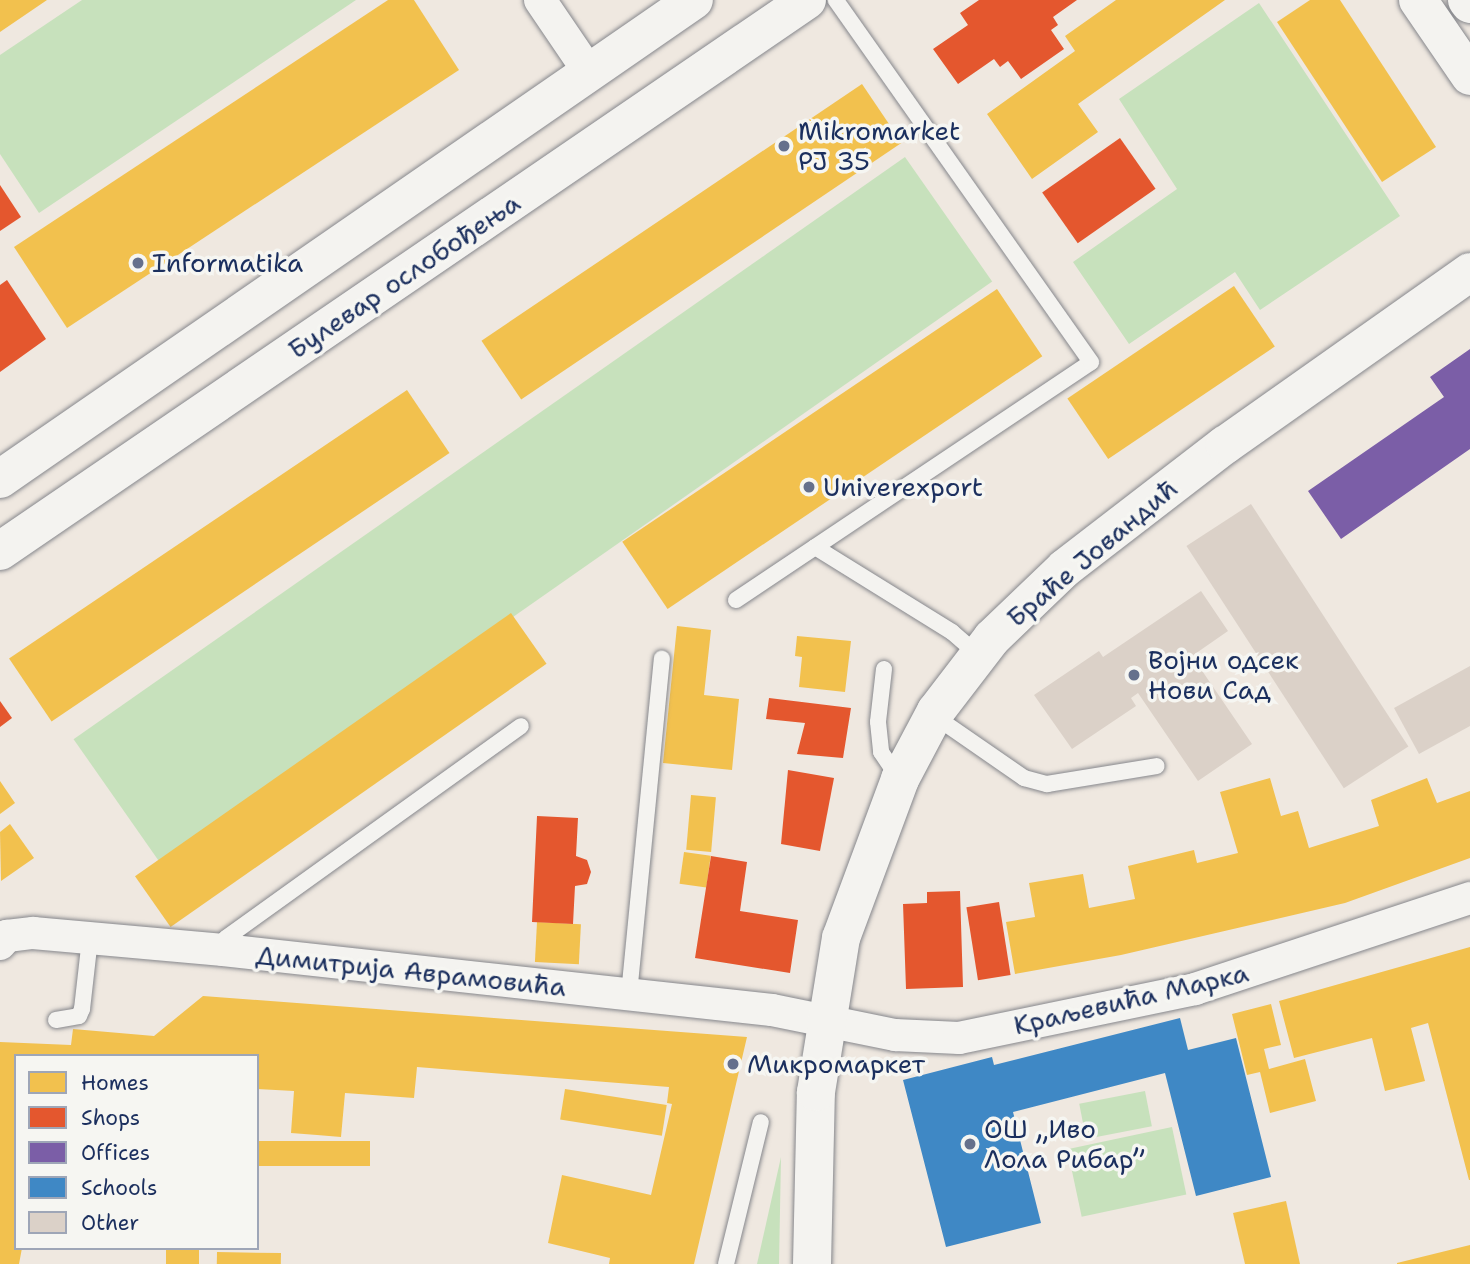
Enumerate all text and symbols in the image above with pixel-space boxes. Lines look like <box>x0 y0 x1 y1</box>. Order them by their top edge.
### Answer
place label: Mikromarket PJ 35 <box>798 115 960 176</box>
marker: Mikromarket PJ 35 <box>776 138 792 154</box>
street label: Булевар ослобођења <box>282 187 526 365</box>
place label: Informatika <box>152 247 303 279</box>
marker: Informatika <box>130 255 146 271</box>
place label: Univerexport <box>823 471 983 503</box>
street label: Браће Јовандић <box>1000 473 1184 633</box>
marker: Univerexport <box>801 479 817 495</box>
place label: Војни одсек Нови Сад <box>1148 644 1299 706</box>
marker: Војни одсек Нови Сад <box>1126 667 1142 683</box>
street label: Димитрија Аврамовића <box>254 939 568 1003</box>
street label: Краљевића Марка <box>1011 957 1251 1041</box>
place label: Микромаркет <box>747 1048 925 1080</box>
legend <box>14 1054 259 1250</box>
marker: Микромаркет <box>725 1056 741 1072</box>
text: Homes <box>81 1069 149 1097</box>
text: Shops <box>81 1104 140 1132</box>
place label: ОШ „Иво Лола Рибар” <box>984 1113 1145 1174</box>
marker: ОШ „Иво Лола Рибар” <box>962 1136 978 1152</box>
text: Offices <box>81 1139 150 1167</box>
text: Schools <box>81 1174 157 1202</box>
text: Other <box>81 1209 139 1237</box>

